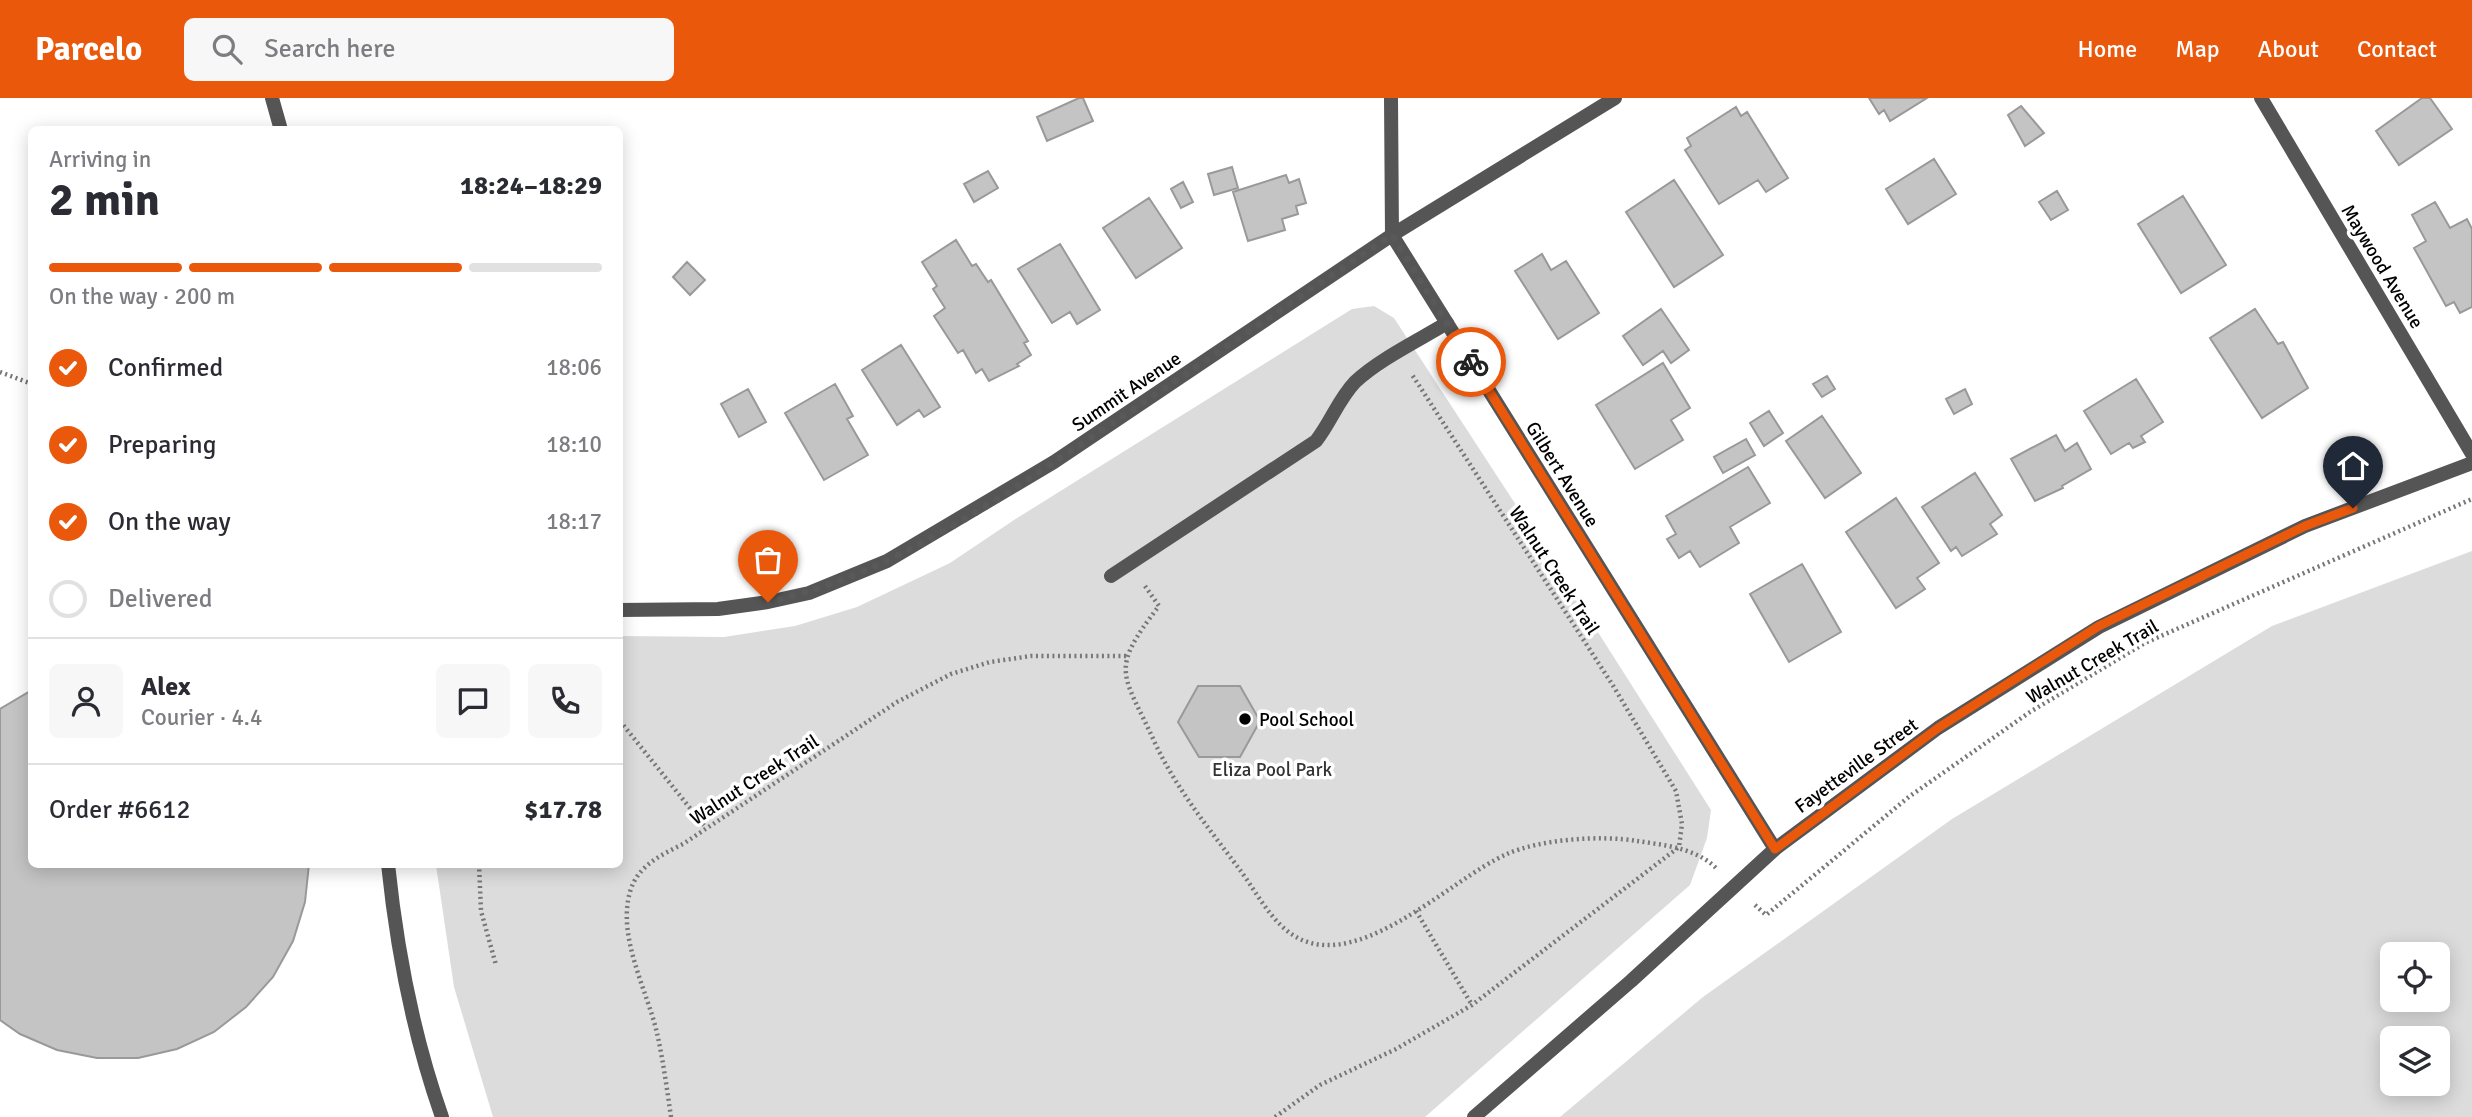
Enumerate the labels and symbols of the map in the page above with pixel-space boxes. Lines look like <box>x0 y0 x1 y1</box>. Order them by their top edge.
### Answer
street label: Maywood Avenue <box>2336 200 2429 333</box>
courier <box>1436 327 1506 397</box>
street label: Summit Avenue <box>1067 346 1186 437</box>
street label: Gilbert Avenue <box>1520 417 1604 532</box>
pin <box>2323 436 2383 508</box>
street label: Walnut Creek Trail <box>1504 502 1605 639</box>
pin <box>738 530 798 602</box>
street label: Walnut Creek Trail <box>2022 614 2163 709</box>
place label: Pool School <box>1259 708 1354 732</box>
marker: Pool School <box>1237 711 1253 727</box>
street label: Fayetteville Street <box>1790 713 1923 819</box>
street label: Walnut Creek Trail <box>686 729 823 830</box>
park label: Eliza Pool Park <box>1212 758 1332 782</box>

